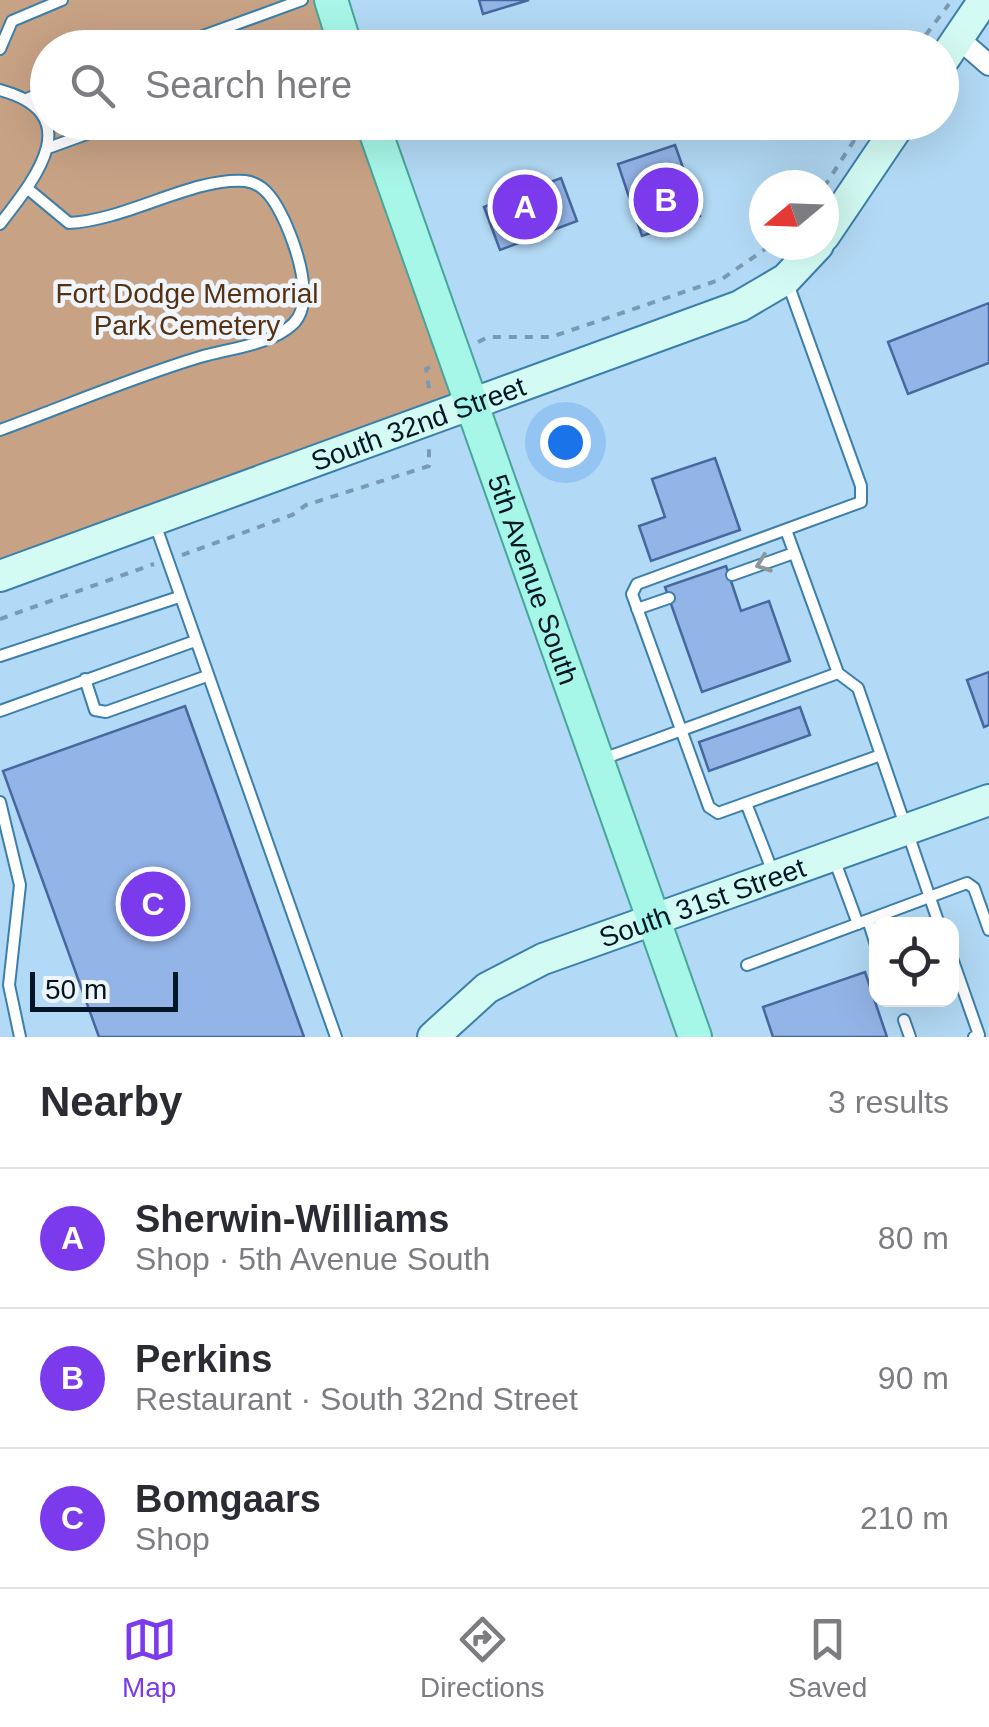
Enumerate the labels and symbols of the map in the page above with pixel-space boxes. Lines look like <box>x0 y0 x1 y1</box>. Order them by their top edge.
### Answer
pin: B <box>634 162 698 238</box>
pin: A <box>492 170 558 244</box>
north arrow <box>749 170 839 260</box>
park label: Fort Dodge Memorial Park Cemetery <box>56 278 318 341</box>
street label: South 32nd Street <box>307 370 530 477</box>
your location <box>540 417 591 468</box>
street label: 5th Avenue South <box>482 470 585 689</box>
one-way arrow <box>755 552 772 573</box>
street label: South 31st Street <box>595 851 810 953</box>
pin: C <box>120 866 186 942</box>
scale bar <box>30 967 178 1011</box>

